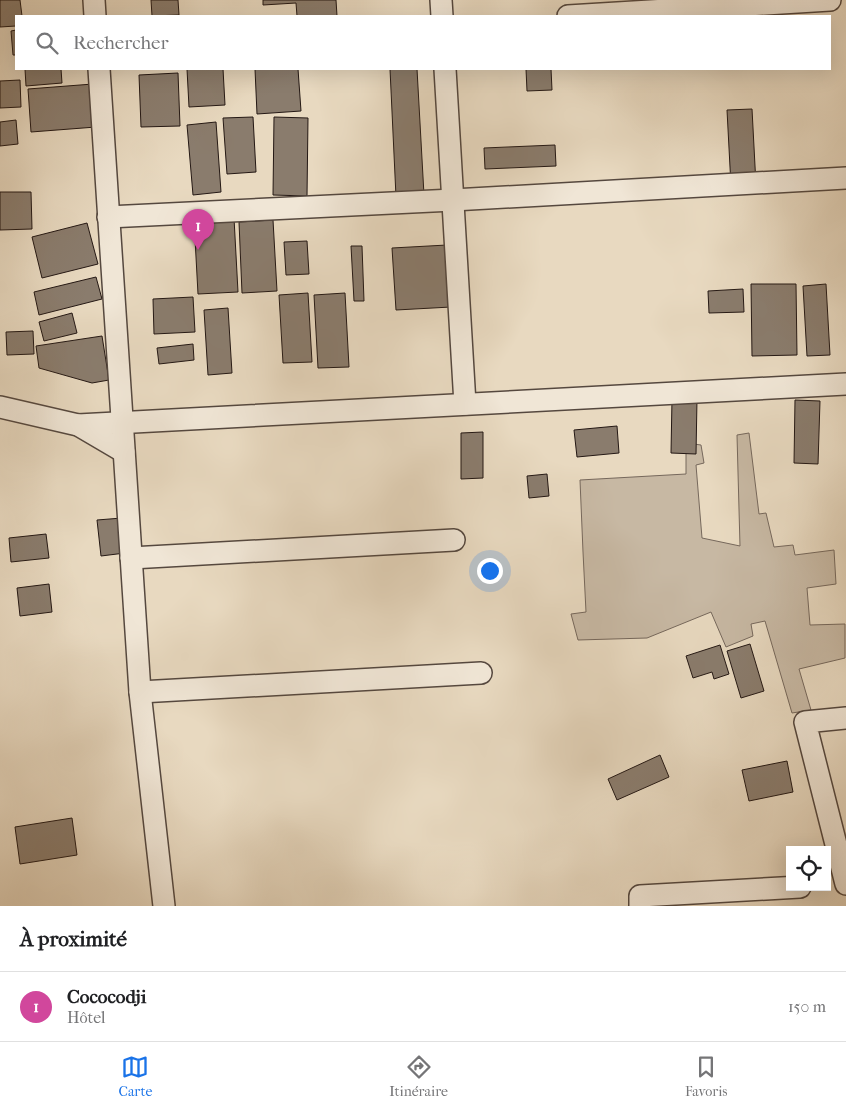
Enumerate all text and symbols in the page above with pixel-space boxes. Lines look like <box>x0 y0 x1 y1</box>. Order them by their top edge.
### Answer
search box <box>15 15 831 70</box>
icon: search <box>33 29 61 57</box>
text: Rechercher <box>73 32 169 54</box>
pin: 1 <box>182 209 214 250</box>
your location <box>477 558 503 584</box>
map controls <box>786 846 831 891</box>
button: locate <box>786 846 831 891</box>
text: À proximité <box>20 927 127 951</box>
text: Cococodji <box>67 986 146 1008</box>
text: 1 <box>33 997 39 1016</box>
text: 150 m <box>788 997 826 1016</box>
text: Hôtel <box>67 1008 105 1027</box>
tab: Carte <box>118 1053 152 1100</box>
tab: Itinéraire <box>389 1053 448 1100</box>
tab: Favoris <box>685 1053 728 1100</box>

